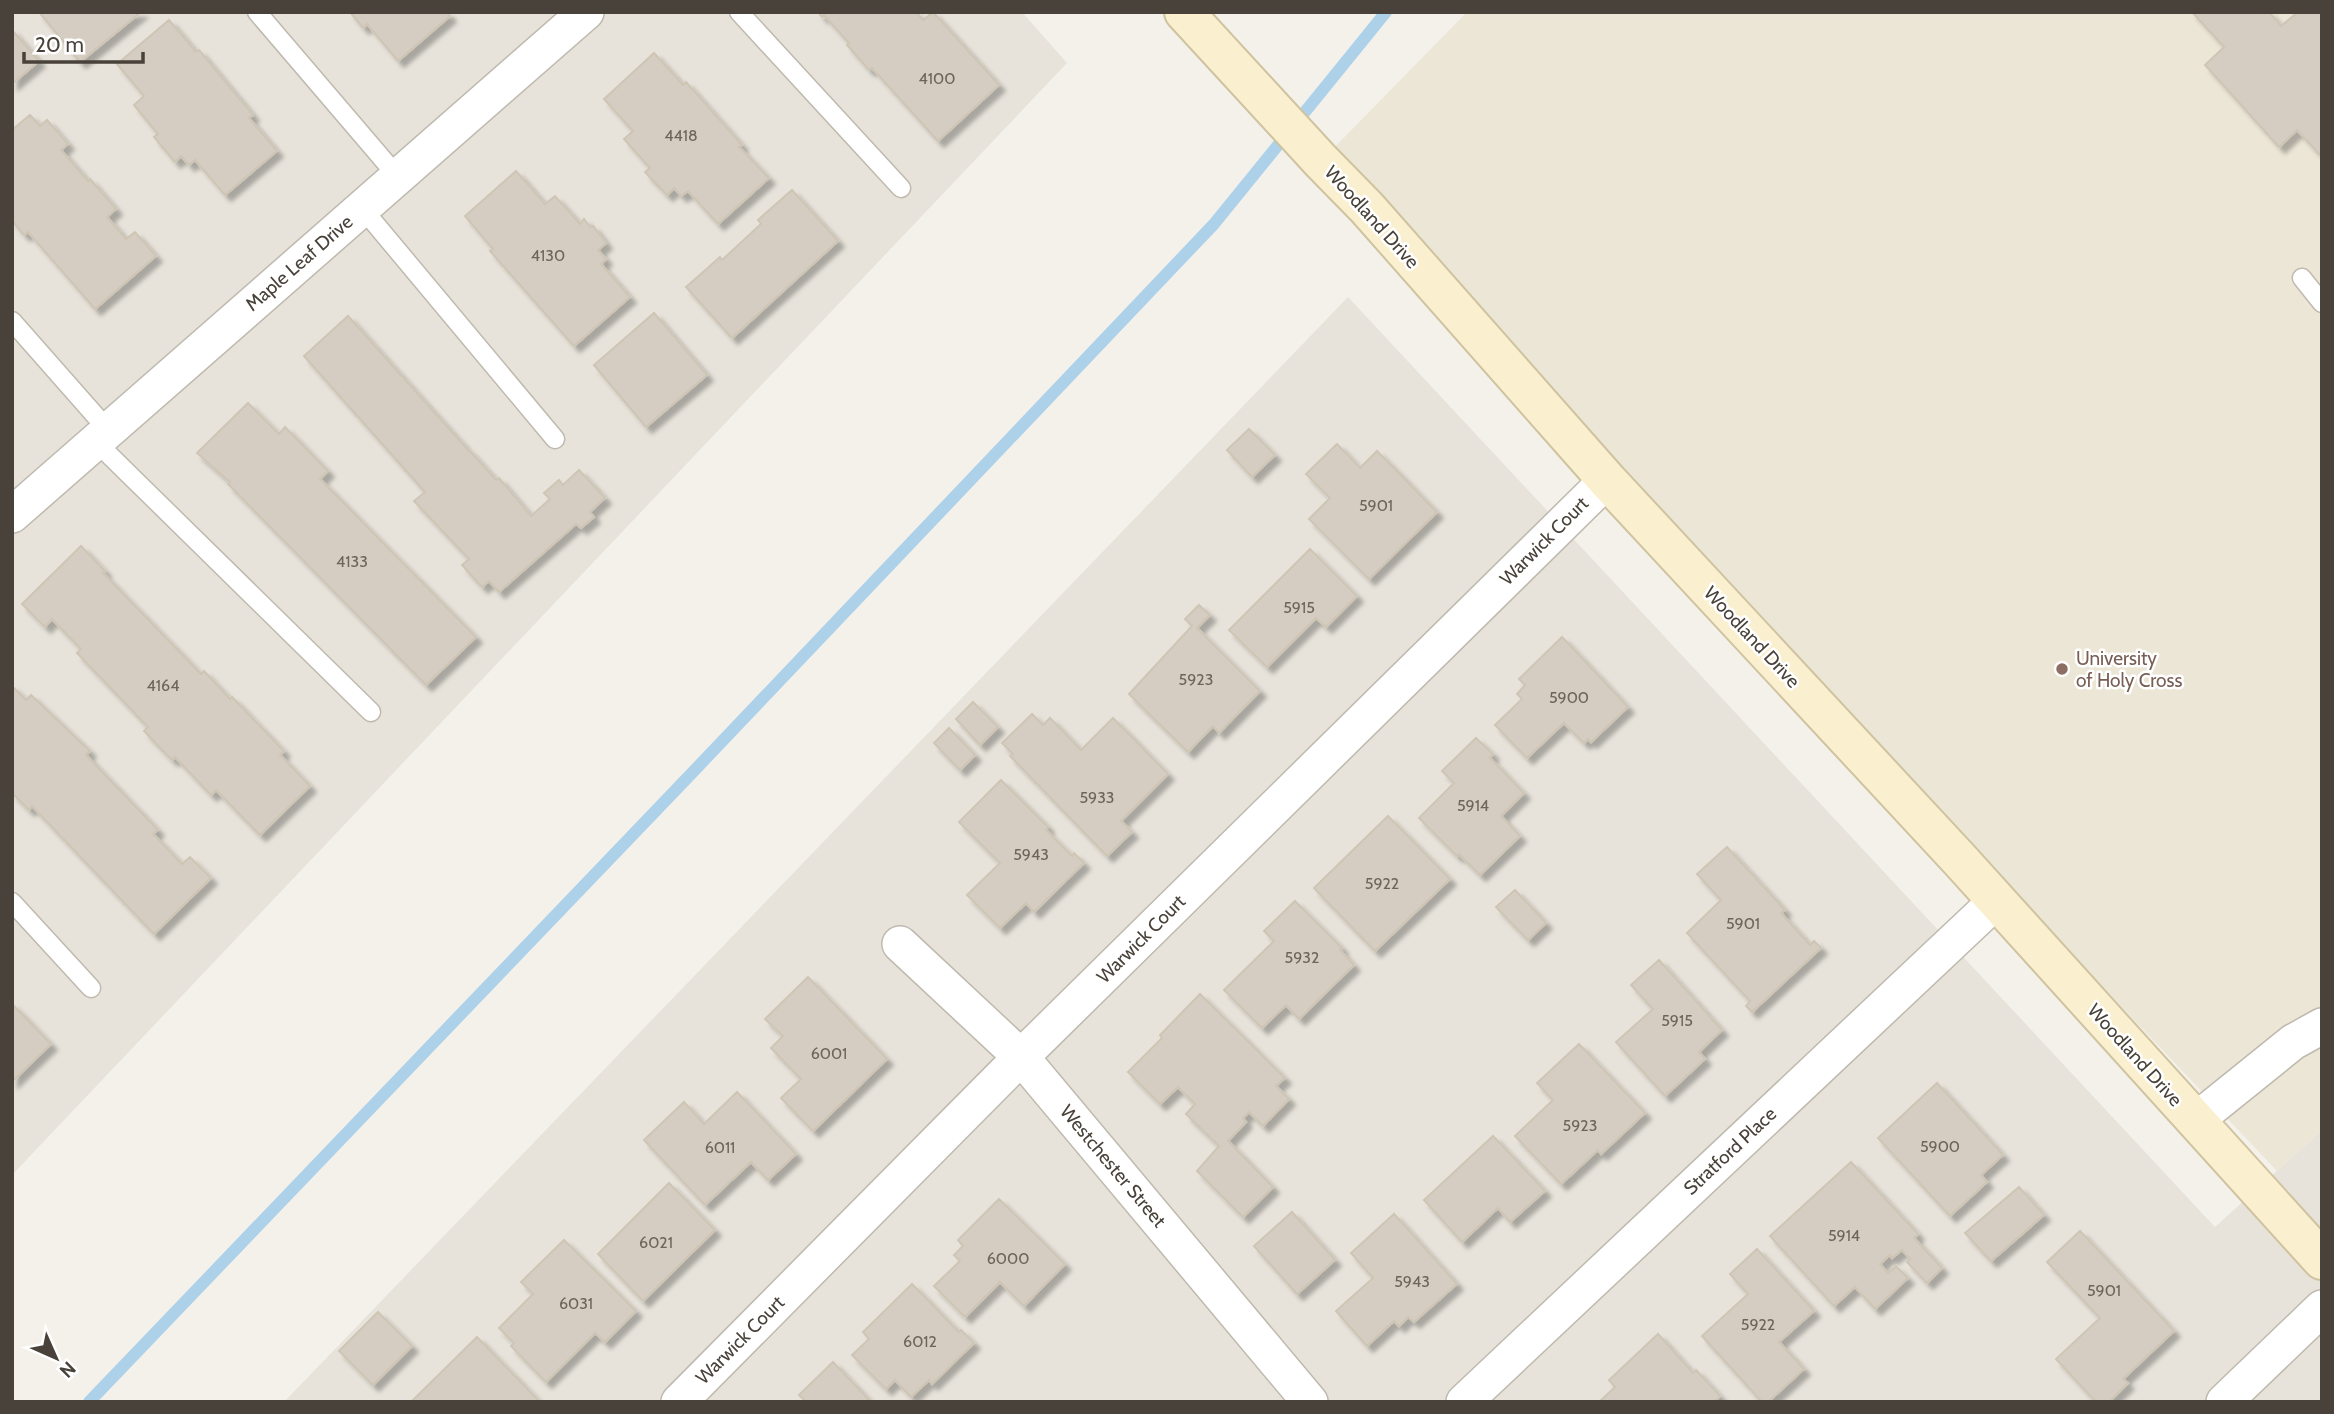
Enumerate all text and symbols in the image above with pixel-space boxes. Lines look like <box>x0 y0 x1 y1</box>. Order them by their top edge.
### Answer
scale bar <box>24 21 144 65</box>
text: 20 m <box>35 32 84 57</box>
house number: 4100 <box>919 69 955 88</box>
house number: 4418 <box>664 126 698 145</box>
street label: Woodland Drive <box>1320 161 1424 273</box>
street label: Maple Leaf Drive <box>241 210 358 316</box>
house number: 4130 <box>531 246 565 265</box>
street label: Warwick Court <box>1495 492 1593 590</box>
house number: 5901 <box>1359 496 1393 515</box>
house number: 4133 <box>336 552 368 571</box>
street label: Woodland Drive <box>1699 581 1805 693</box>
house number: 5915 <box>1283 598 1315 617</box>
place label: University of Holy Cross <box>2076 647 2182 692</box>
marker: University of Holy Cross <box>2054 661 2070 677</box>
house number: 5923 <box>1179 670 1213 689</box>
house number: 4164 <box>147 676 179 695</box>
house number: 5900 <box>1549 688 1589 707</box>
house number: 5933 <box>1079 788 1115 807</box>
house number: 5914 <box>1457 796 1489 815</box>
house number: 5943 <box>1013 845 1049 864</box>
house number: 5922 <box>1365 874 1399 893</box>
street label: Warwick Court <box>1092 890 1190 988</box>
house number: 5901 <box>1726 914 1760 933</box>
house number: 5932 <box>1285 948 1319 967</box>
street label: Woodland Drive <box>2083 999 2187 1111</box>
house number: 5915 <box>1661 1011 1693 1030</box>
house number: 6001 <box>811 1044 847 1063</box>
street label: Westchester Street <box>1055 1100 1171 1232</box>
street label: Stratford Place <box>1679 1102 1781 1200</box>
house number: 5923 <box>1563 1116 1597 1135</box>
house number: 5900 <box>1920 1137 1960 1156</box>
house number: 6011 <box>705 1138 735 1157</box>
house number: 5914 <box>1828 1226 1860 1245</box>
house number: 6021 <box>639 1233 673 1252</box>
house number: 6000 <box>987 1249 1029 1268</box>
house number: 5943 <box>1394 1272 1430 1291</box>
house number: 5901 <box>2087 1281 2121 1300</box>
street label: Warwick Court <box>691 1291 789 1389</box>
house number: 6031 <box>559 1294 593 1313</box>
house number: 5922 <box>1741 1315 1775 1334</box>
north arrow <box>21 1323 91 1393</box>
house number: 6012 <box>903 1332 937 1351</box>
text: N <box>55 1357 81 1383</box>

